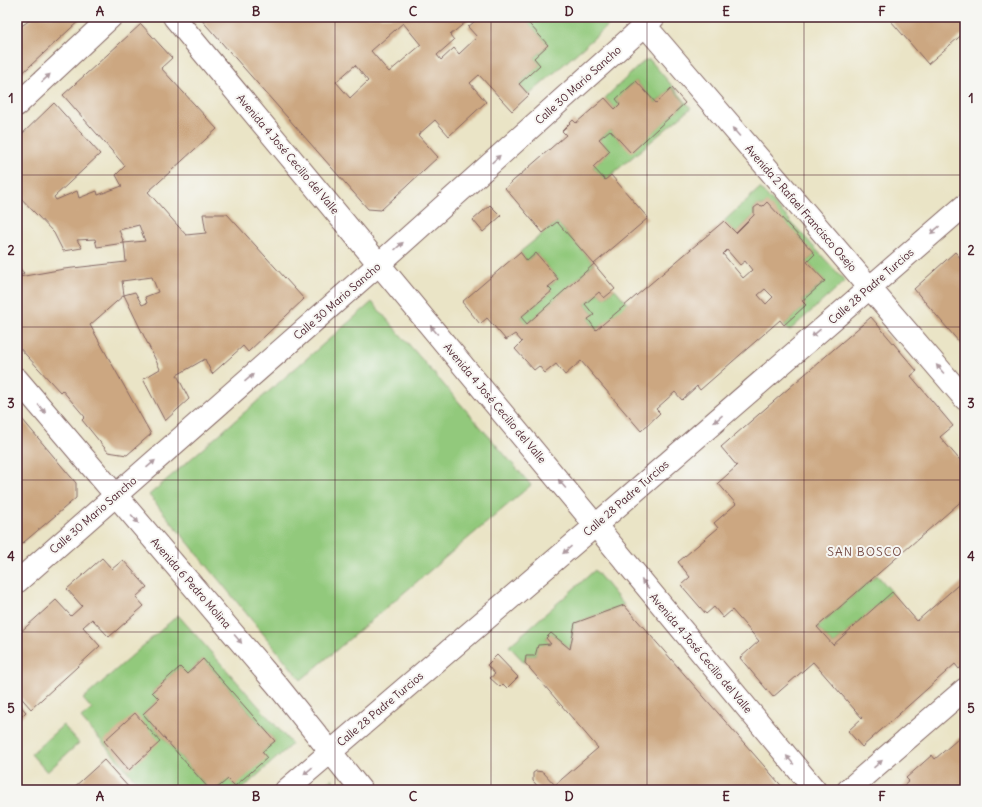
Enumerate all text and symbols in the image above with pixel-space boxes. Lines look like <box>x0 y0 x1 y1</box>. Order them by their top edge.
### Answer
text: A <box>96 3 105 20</box>
text: B <box>252 3 261 20</box>
text: C <box>409 3 418 20</box>
text: D <box>564 3 574 20</box>
text: E <box>722 3 730 20</box>
text: F <box>878 3 886 20</box>
street label: Calle 30 Mario Sancho <box>532 43 624 127</box>
one-way arrow <box>41 74 50 83</box>
text: 1 <box>8 90 14 107</box>
text: 1 <box>968 90 974 107</box>
street label: Avenida 4 José Cecilio del Valle <box>234 91 342 217</box>
one-way arrow <box>732 127 741 138</box>
street label: Avenida 2 Rafael Francisco Osejo <box>742 142 860 274</box>
one-way arrow <box>491 154 501 163</box>
one-way arrow <box>930 226 941 235</box>
one-way arrow <box>394 241 404 250</box>
text: 2 <box>7 242 15 259</box>
text: 2 <box>967 242 975 259</box>
street label: Calle 28 Padre Turcios <box>825 245 917 327</box>
street label: Calle 30 Mario Sancho <box>291 259 383 343</box>
one-way arrow <box>430 325 439 335</box>
one-way arrow <box>810 329 821 338</box>
street label: Avenida 4 José Cecilio del Valle <box>441 340 549 466</box>
one-way arrow <box>935 364 944 374</box>
one-way arrow <box>244 373 254 383</box>
text: 3 <box>7 395 15 412</box>
text: 3 <box>967 395 975 412</box>
one-way arrow <box>38 404 47 414</box>
one-way arrow <box>712 414 723 423</box>
street label: Calle 28 Padre Turcios <box>580 457 672 539</box>
one-way arrow <box>146 459 157 468</box>
street label: Calle 30 Mario Sancho <box>47 473 139 557</box>
one-way arrow <box>557 479 566 490</box>
one-way arrow <box>131 513 140 524</box>
street label: Avenida 6 Pedro Molina <box>148 535 234 631</box>
district label: SAN BOSCO <box>827 544 903 559</box>
one-way arrow <box>561 545 572 554</box>
text: 4 <box>7 548 15 565</box>
text: 4 <box>967 548 975 565</box>
one-way arrow <box>640 579 649 590</box>
street label: Avenida 4 José Cecilio del Valle <box>647 590 755 716</box>
one-way arrow <box>234 634 243 644</box>
street label: Calle 28 Padre Turcios <box>334 669 426 749</box>
text: 5 <box>7 700 15 717</box>
text: 5 <box>967 700 975 717</box>
one-way arrow <box>786 755 795 765</box>
one-way arrow <box>872 760 883 769</box>
one-way arrow <box>302 767 313 776</box>
text: A <box>96 788 105 805</box>
text: B <box>252 788 261 805</box>
text: C <box>409 788 418 805</box>
text: D <box>564 788 574 805</box>
text: E <box>722 788 730 805</box>
text: F <box>878 788 886 805</box>

